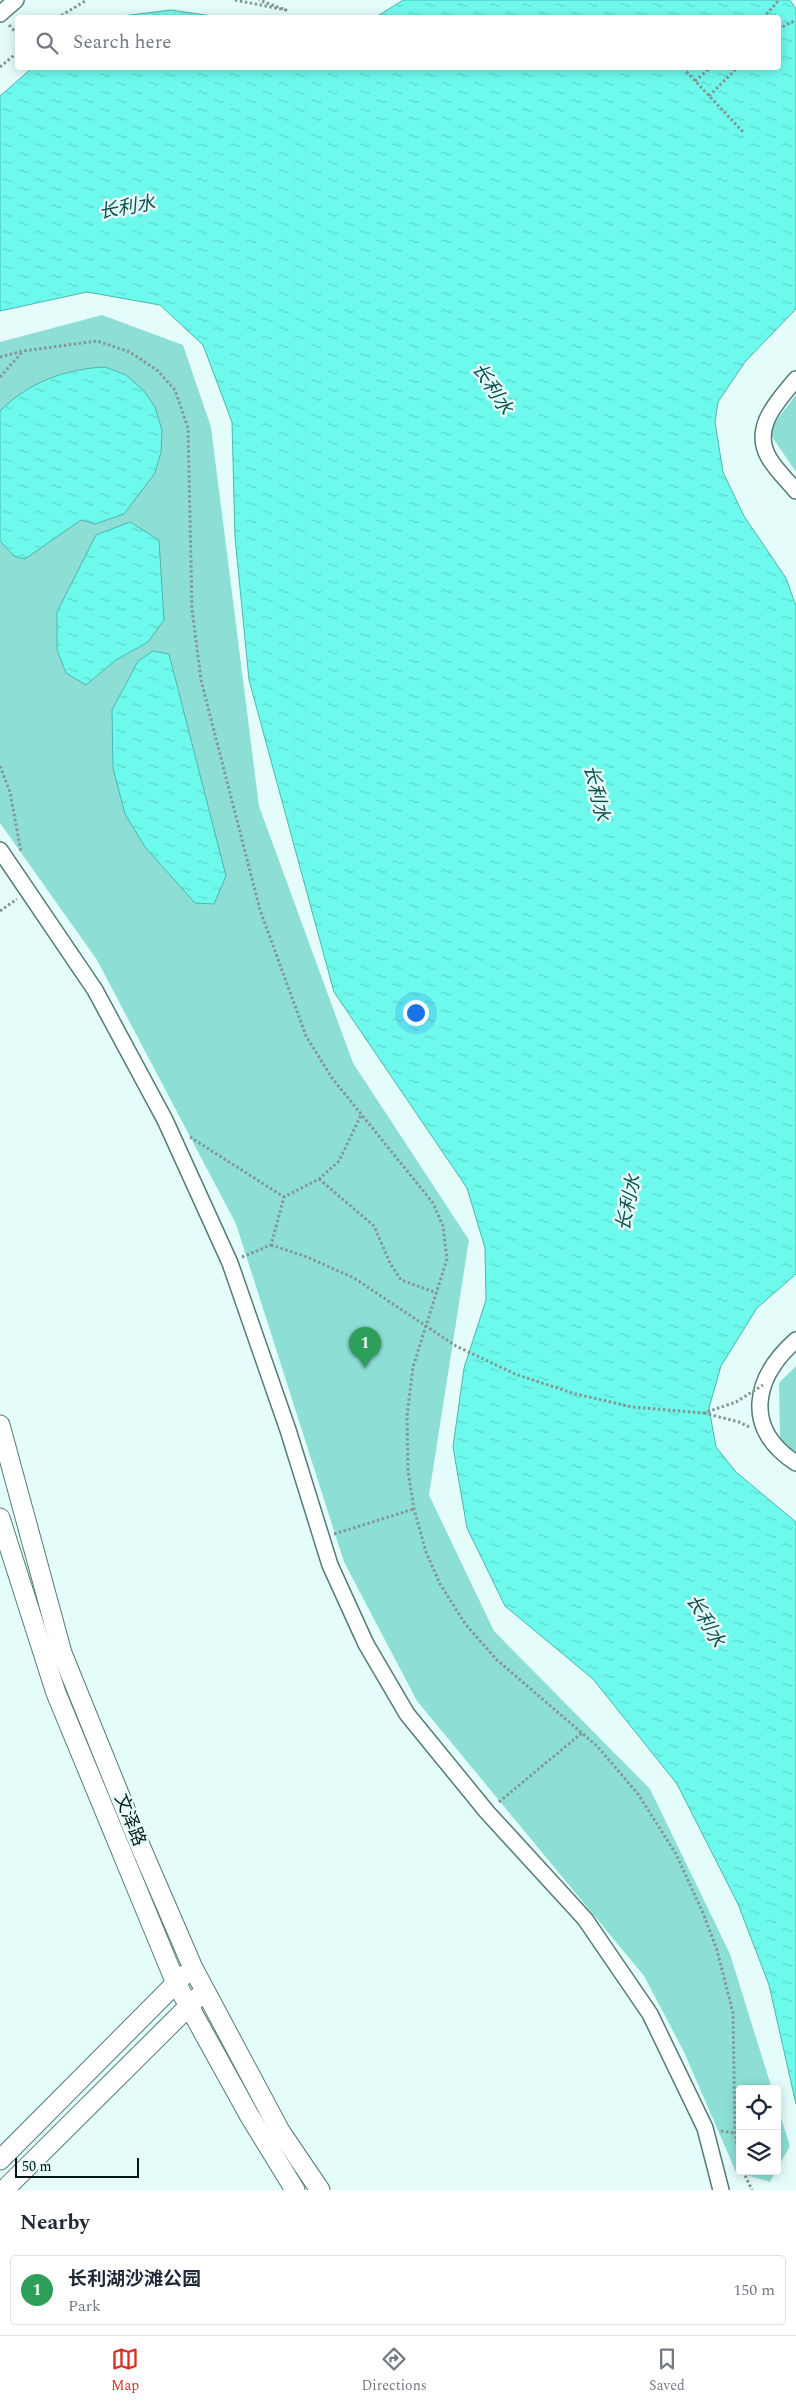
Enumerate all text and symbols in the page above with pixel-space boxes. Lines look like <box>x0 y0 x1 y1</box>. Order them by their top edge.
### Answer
search box <box>15 15 781 70</box>
text: Search here <box>73 28 172 57</box>
icon: search <box>33 29 61 57</box>
water label: 长利水 <box>96 189 159 227</box>
water label: 长利水 <box>464 357 520 422</box>
water label: 长利水 <box>575 762 617 825</box>
your location <box>403 1000 429 1026</box>
water label: 长利水 <box>609 1171 649 1234</box>
pin: 1 <box>349 1327 381 1368</box>
water label: 长利水 <box>678 1589 732 1654</box>
street label: 文泽路 <box>107 1790 153 1850</box>
map controls <box>736 2085 781 2175</box>
button: locate <box>736 2085 781 2130</box>
button: layers <box>736 2130 781 2175</box>
scale bar <box>15 2155 139 2178</box>
text: 50 m <box>22 2156 52 2177</box>
text: Nearby <box>20 2207 90 2239</box>
text: 长利湖沙滩公园 <box>68 2265 201 2294</box>
text: 1 <box>33 2278 41 2302</box>
text: 150 m <box>733 2278 775 2302</box>
text: Park <box>68 2294 101 2318</box>
tab: Map <box>111 2345 139 2396</box>
tab: Directions <box>361 2345 427 2396</box>
tab: Saved <box>649 2345 685 2396</box>

